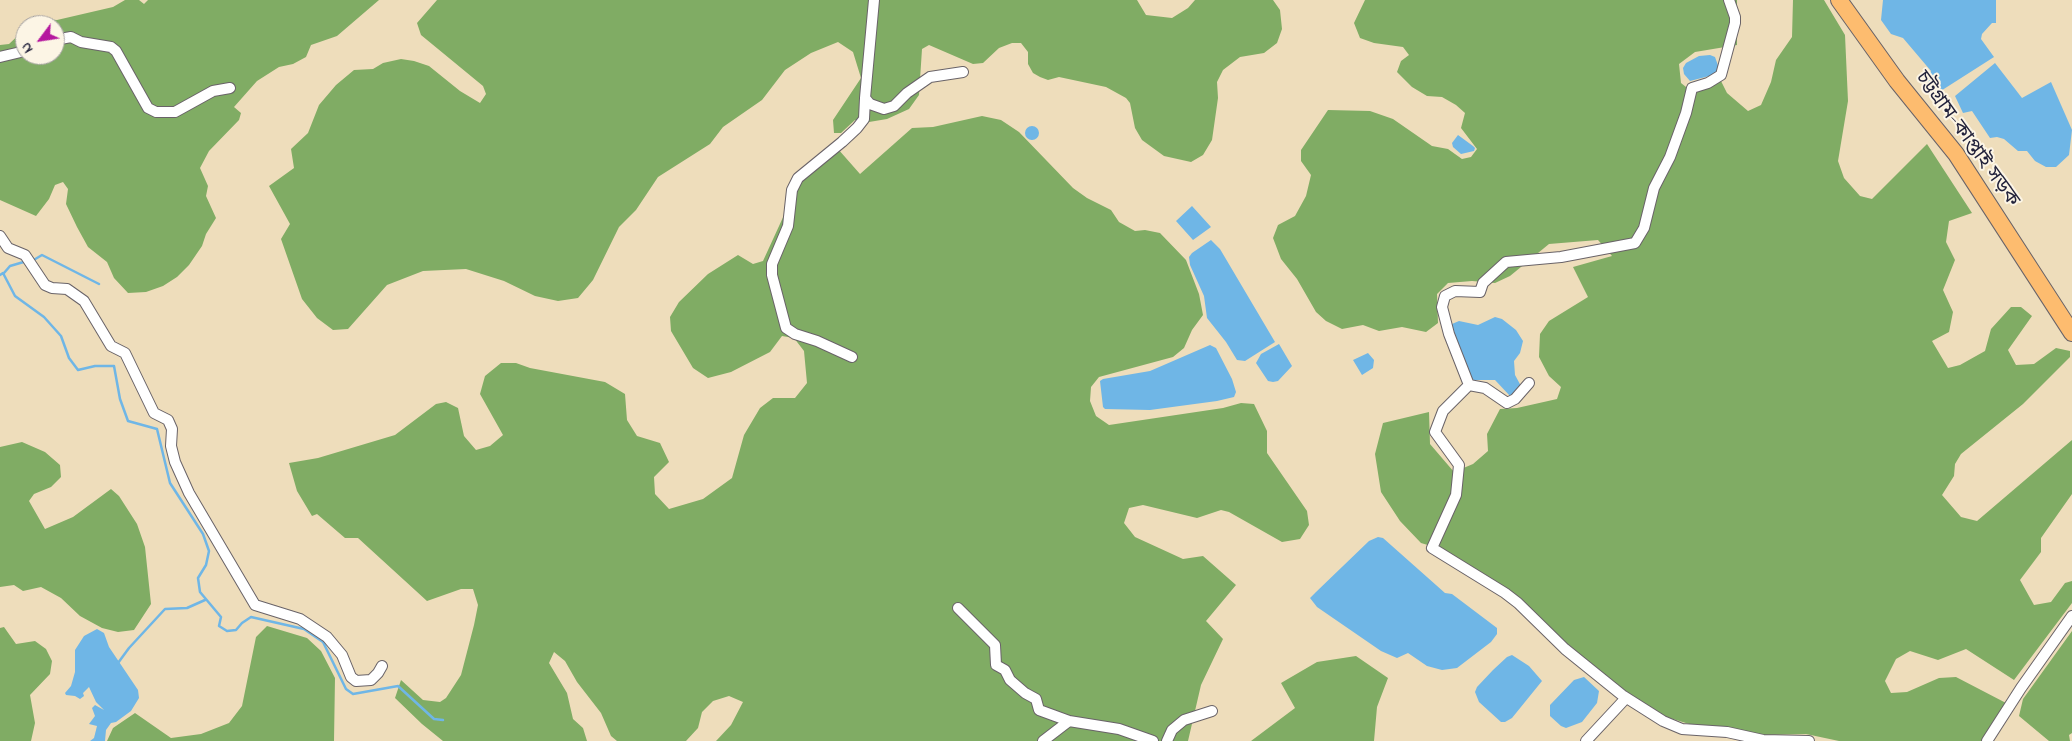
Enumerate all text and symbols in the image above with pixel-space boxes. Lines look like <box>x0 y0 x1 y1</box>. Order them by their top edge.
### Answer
north arrow <box>15 15 65 65</box>
text: N <box>16 38 39 57</box>
street label: চট্টগ্রাম-কাপ্তাই সড়ক <box>1909 68 2023 212</box>

